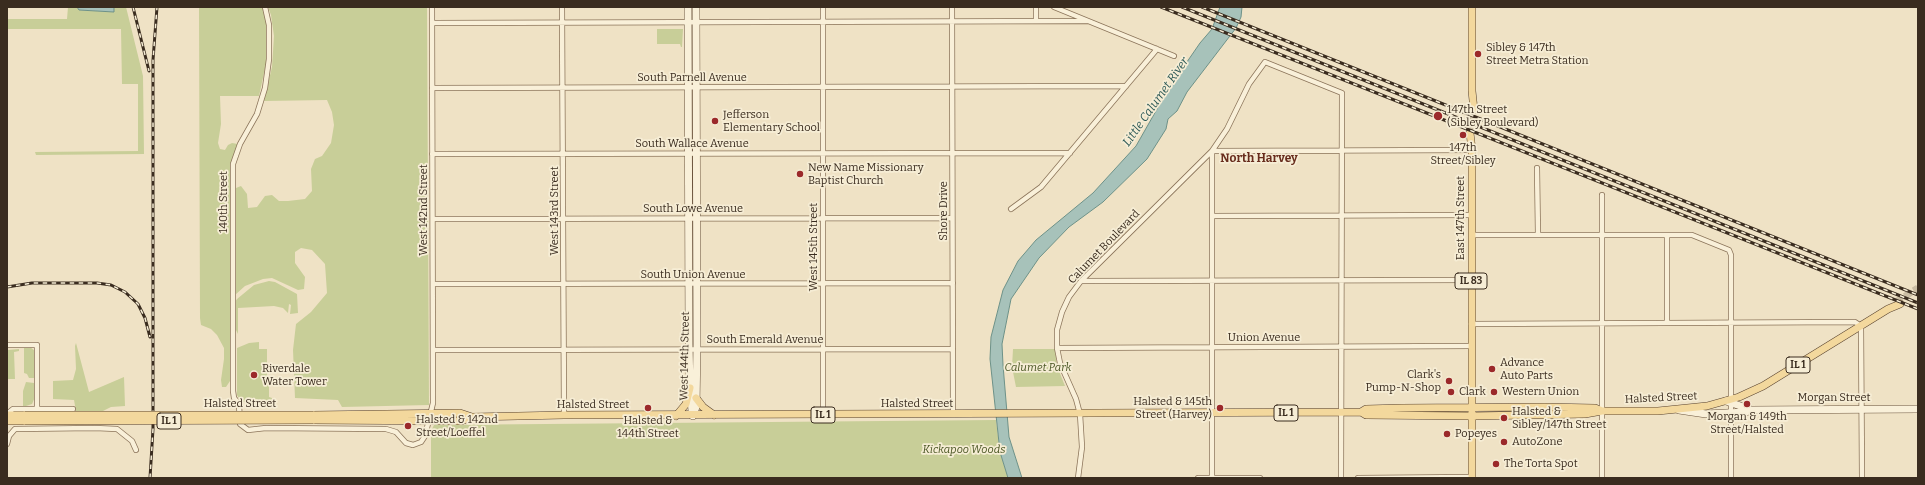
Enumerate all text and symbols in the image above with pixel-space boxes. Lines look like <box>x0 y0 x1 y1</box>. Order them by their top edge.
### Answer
place label: Sibley & 147th Street Metra Station <box>1486 41 1588 67</box>
marker: Sibley & 147th Street Metra Station <box>1473 49 1483 59</box>
water label: Little Calumet River <box>1120 55 1192 149</box>
street label: South Parnell Avenue <box>637 71 747 85</box>
place label: 147th Street (Sibley Boulevard) <box>1447 103 1538 129</box>
place label: Jefferson Elementary School <box>723 108 820 134</box>
marker: 147th Street (Sibley Boulevard) <box>1432 110 1444 122</box>
marker: Jefferson Elementary School <box>710 116 720 126</box>
marker: 147th Street/Sibley <box>1458 130 1468 140</box>
street label: South Wallace Avenue <box>635 137 749 151</box>
place label: 147th Street/Sibley <box>1430 141 1496 167</box>
district label: North Harvey <box>1220 152 1298 166</box>
place label: New Name Missionary Baptist Church <box>808 161 924 187</box>
street label: West 142nd Street <box>417 164 431 256</box>
street label: West 143rd Street <box>548 166 562 256</box>
marker: New Name Missionary Baptist Church <box>795 169 805 179</box>
street label: 140th Street <box>217 171 231 233</box>
street label: East 147th Street <box>1454 176 1468 260</box>
street label: Shore Drive <box>937 181 951 241</box>
street label: South Lowe Avenue <box>643 202 743 216</box>
street label: West 145th Street <box>807 203 821 291</box>
street label: Calumet Boulevard <box>1065 207 1143 287</box>
street label: South Union Avenue <box>640 268 746 282</box>
road number: IL 83 <box>1455 273 1487 289</box>
street label: West 144th Street <box>678 311 692 401</box>
street label: Union Avenue <box>1228 331 1300 345</box>
street label: South Emerald Avenue <box>707 333 823 347</box>
place label: Advance Auto Parts <box>1500 356 1553 382</box>
road number: IL 1 <box>1786 357 1810 373</box>
park label: Calumet Park <box>1004 361 1072 375</box>
place label: Riverdale Water Tower <box>262 362 327 388</box>
marker: Advance Auto Parts <box>1487 364 1497 374</box>
place label: Clark's Pump-N-Shop <box>1366 368 1441 394</box>
marker: Riverdale Water Tower <box>249 370 259 380</box>
marker: Clark's Pump-N-Shop <box>1444 376 1454 386</box>
place label: Clark <box>1459 385 1486 399</box>
place label: Western Union <box>1502 385 1579 399</box>
marker: Clark <box>1446 387 1456 397</box>
marker: Western Union <box>1489 387 1499 397</box>
street label: Halsted Street <box>1624 390 1698 406</box>
street label: Morgan Street <box>1798 391 1870 405</box>
place label: Halsted & 145th Street (Harvey) <box>1133 395 1212 421</box>
street label: Halsted Street <box>204 397 276 411</box>
street label: Halsted Street <box>881 397 953 411</box>
street label: Halsted Street <box>557 398 629 412</box>
marker: Morgan & 149th Street/Halsted <box>1742 399 1752 409</box>
marker: Halsted & 144th Street <box>643 403 653 413</box>
marker: Halsted & 145th Street (Harvey) <box>1215 403 1225 413</box>
road number: IL 1 <box>1274 405 1298 421</box>
place label: Halsted & Sibley/147th Street <box>1512 405 1606 431</box>
road number: IL 1 <box>811 407 835 423</box>
place label: Morgan & 149th Street/Halsted <box>1707 410 1787 436</box>
road number: IL 1 <box>157 413 181 429</box>
place label: Halsted & 142nd Street/Loeffel <box>416 413 498 439</box>
marker: Halsted & Sibley/147th Street <box>1499 413 1509 423</box>
place label: Halsted & 144th Street <box>617 414 679 440</box>
marker: Halsted & 142nd Street/Loeffel <box>403 421 413 431</box>
place label: Popeyes <box>1455 427 1497 441</box>
marker: Popeyes <box>1442 429 1452 439</box>
place label: AutoZone <box>1512 435 1562 449</box>
marker: AutoZone <box>1499 437 1509 447</box>
park label: Kickapoo Woods <box>923 443 1005 457</box>
place label: The Torta Spot <box>1504 457 1578 471</box>
marker: The Torta Spot <box>1491 459 1501 469</box>

